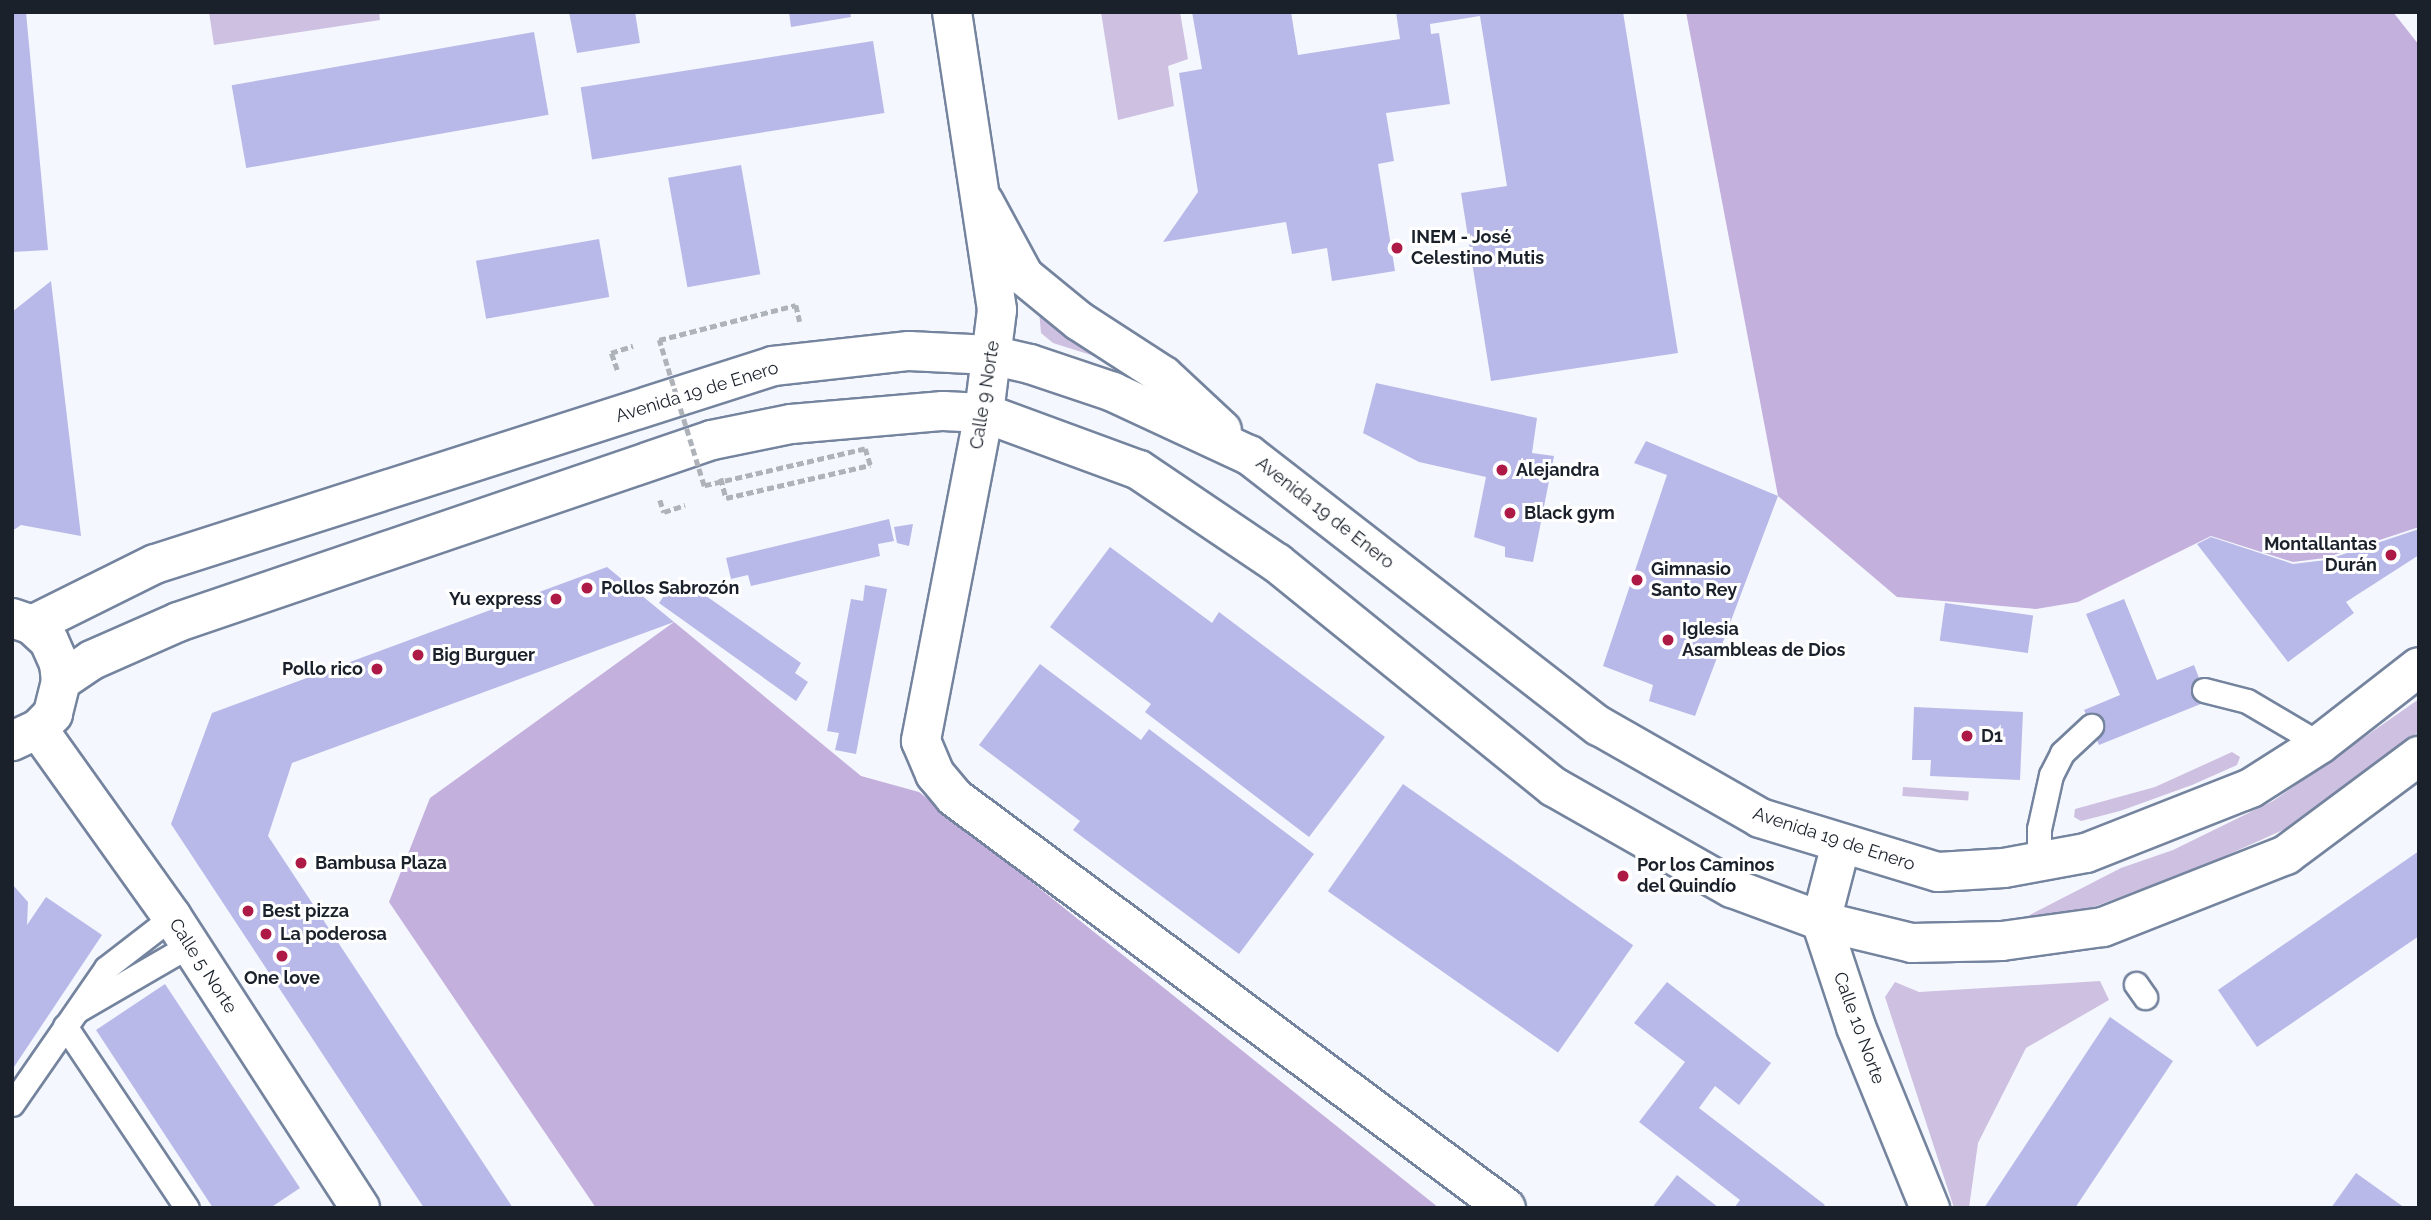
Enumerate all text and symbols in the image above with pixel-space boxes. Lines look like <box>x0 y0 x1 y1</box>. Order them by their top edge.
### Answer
place label: INEM - José Celestino Mutis <box>1411 227 1544 270</box>
marker: INEM - José Celestino Mutis <box>1389 240 1405 256</box>
street label: Calle 9 Norte <box>966 339 1004 451</box>
street label: Avenida 19 de Enero <box>613 357 781 427</box>
street label: Avenida 19 de Enero <box>1252 452 1398 574</box>
place label: Alejandra <box>1516 459 1599 481</box>
marker: Alejandra <box>1494 462 1510 478</box>
place label: Black gym <box>1524 502 1615 524</box>
marker: Black gym <box>1502 505 1518 521</box>
place label: Montallantas Durán <box>2264 534 2377 576</box>
marker: Montallantas Durán <box>2383 547 2399 563</box>
place label: Gimnasio Santo Rey <box>1651 559 1737 602</box>
marker: Gimnasio Santo Rey <box>1629 572 1645 588</box>
place label: Pollos Sabrozón <box>601 577 739 599</box>
marker: Pollos Sabrozón <box>579 580 595 596</box>
place label: Yu express <box>449 588 542 610</box>
marker: Yu express <box>548 591 564 607</box>
place label: Iglesia Asambleas de Dios <box>1682 619 1845 662</box>
marker: Iglesia Asambleas de Dios <box>1660 632 1676 648</box>
place label: Big Burguer <box>432 644 535 666</box>
marker: Big Burguer <box>410 647 426 663</box>
place label: Pollo rico <box>282 658 363 680</box>
marker: Pollo rico <box>369 661 385 677</box>
place label: D1 <box>1981 725 2003 747</box>
marker: D1 <box>1959 728 1975 744</box>
street label: Avenida 19 de Enero <box>1750 803 1918 875</box>
place label: Bambusa Plaza <box>315 852 447 874</box>
marker: Bambusa Plaza <box>293 855 309 871</box>
place label: Por los Caminos del Quindío <box>1637 855 1775 898</box>
marker: Por los Caminos del Quindío <box>1615 868 1631 884</box>
place label: Best pizza <box>262 900 349 922</box>
marker: Best pizza <box>240 903 256 919</box>
street label: Calle 5 Norte <box>164 915 242 1017</box>
place label: La poderosa <box>280 923 387 945</box>
marker: La poderosa <box>258 926 274 942</box>
marker: One love <box>274 948 290 964</box>
place label: One love <box>244 967 320 989</box>
street label: Calle 10 Norte <box>1829 969 1889 1087</box>

